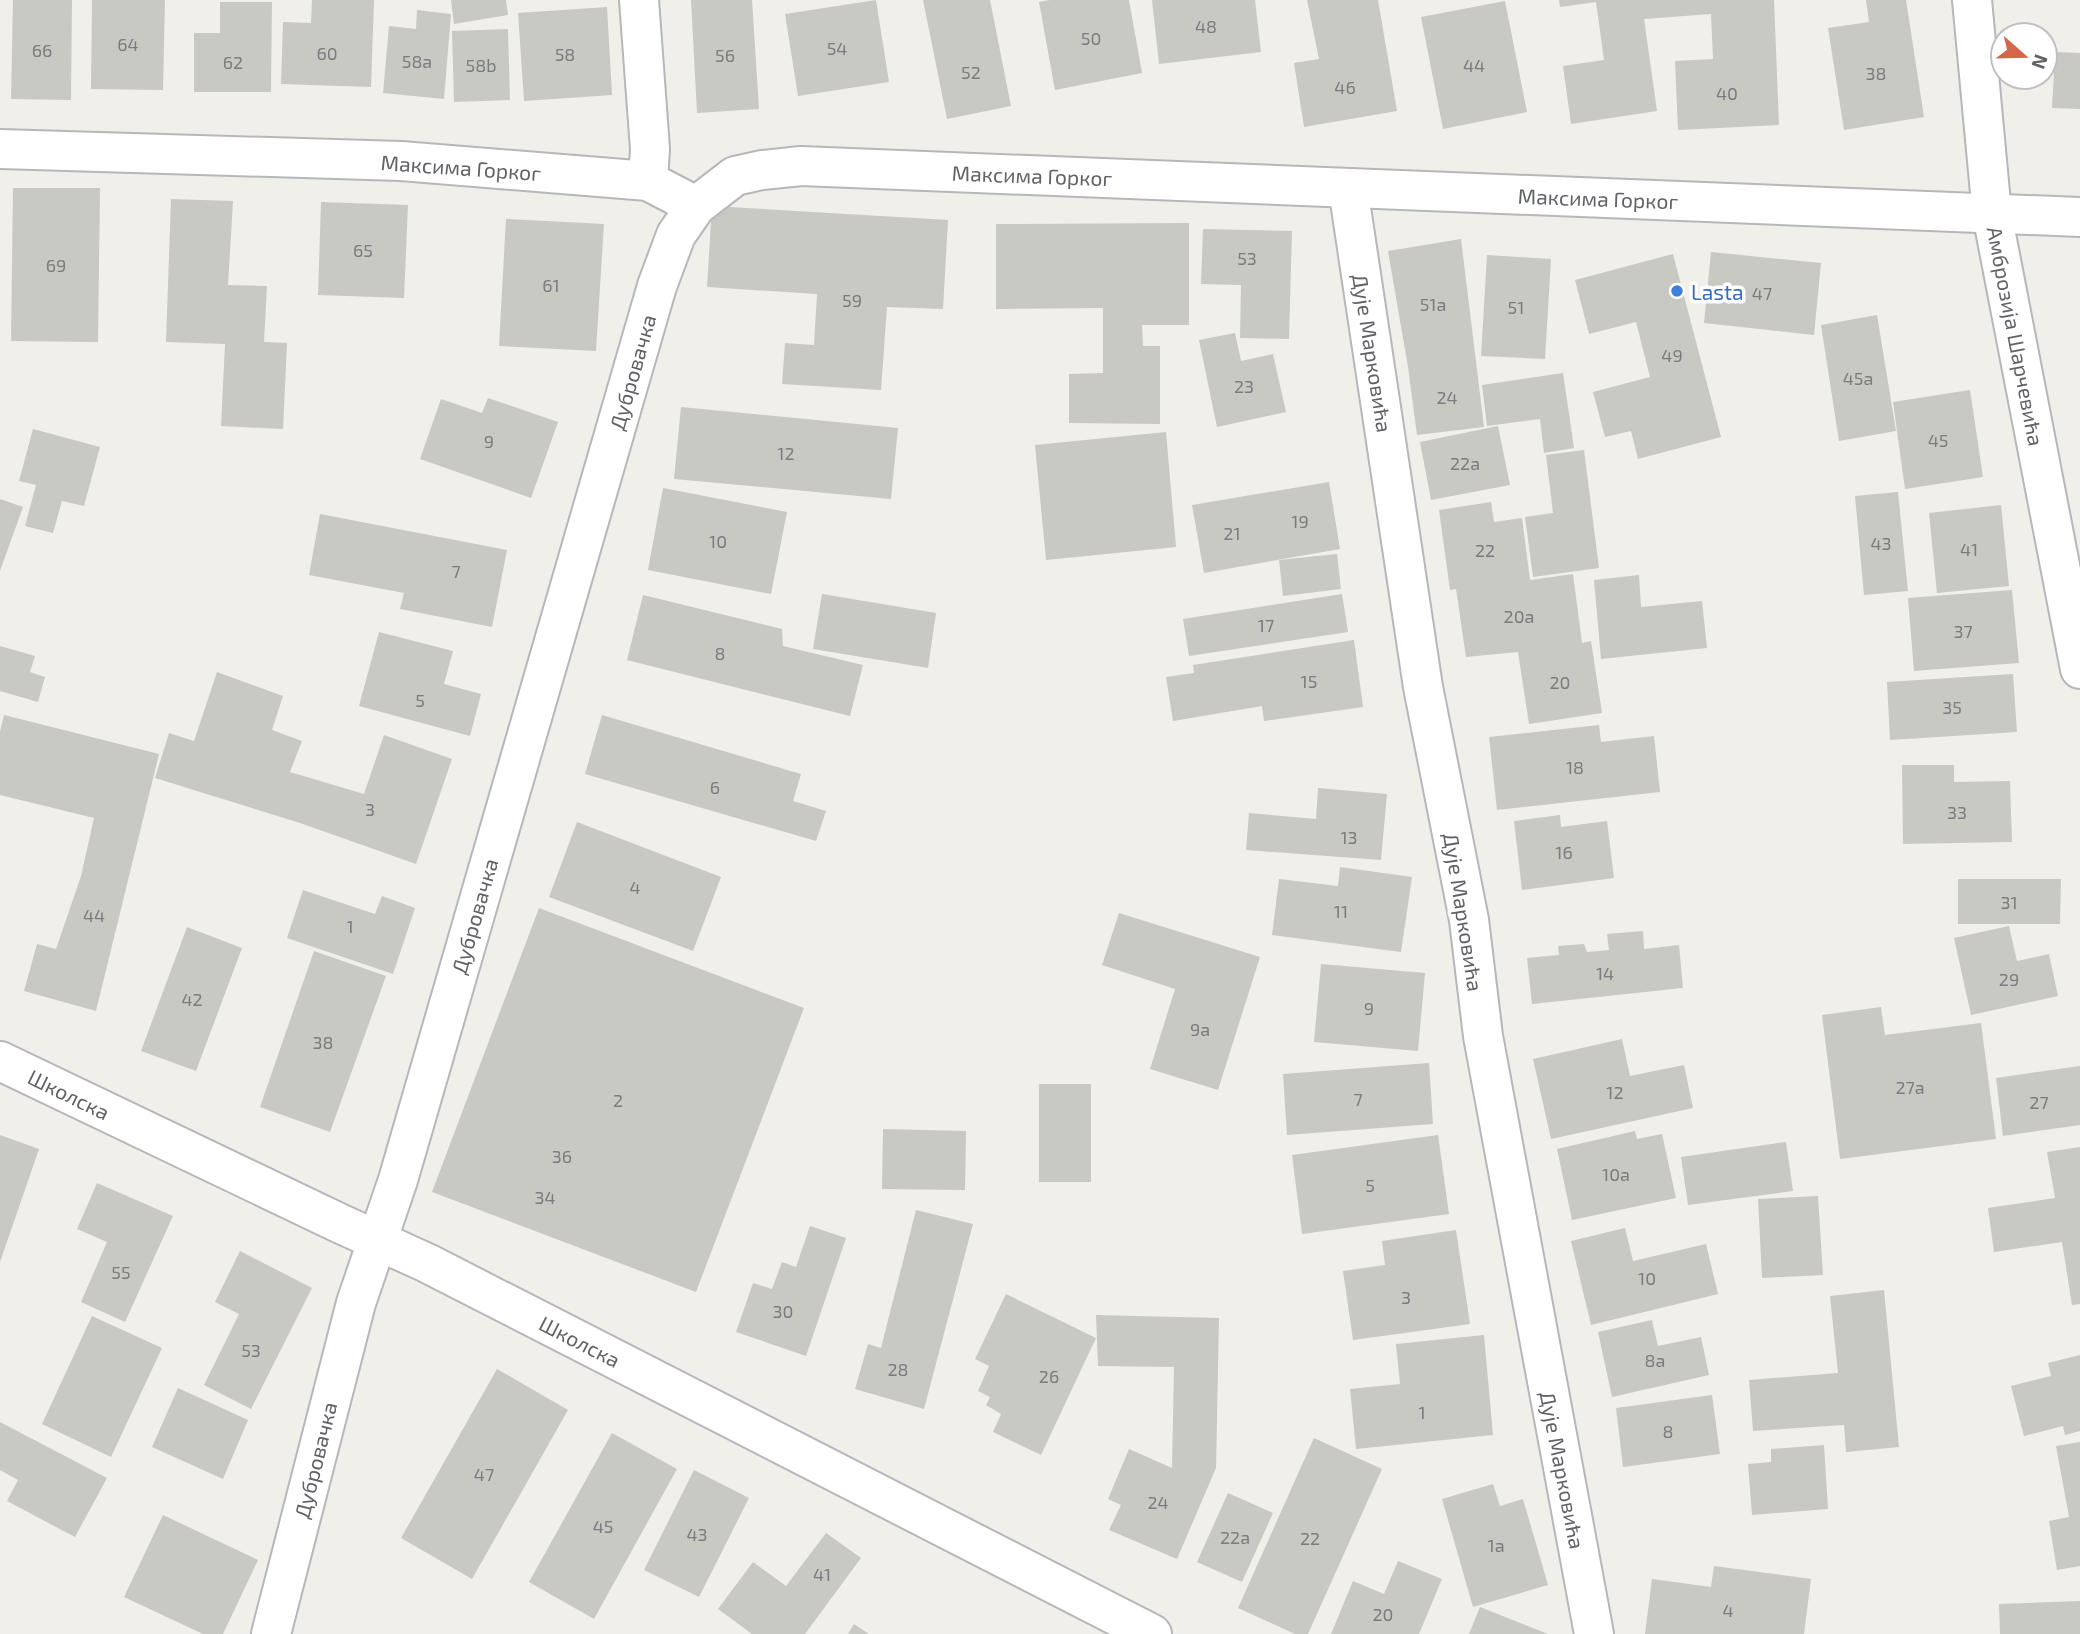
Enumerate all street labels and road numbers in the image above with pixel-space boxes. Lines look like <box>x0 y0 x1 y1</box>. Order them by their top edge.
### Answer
street label: Максима Горког <box>380 149 542 185</box>
street label: Максима Горког <box>951 160 1113 190</box>
street label: Максима Горког <box>1517 183 1679 213</box>
street label: Амброзија Шарчевића <box>1981 224 2050 448</box>
street label: Дује Марковића <box>1347 272 1398 434</box>
street label: Дубровачка <box>604 311 661 433</box>
street label: Дује Марковића <box>1438 831 1489 993</box>
street label: Дубровачка <box>446 855 503 977</box>
street label: Школска <box>24 1064 114 1124</box>
street label: Школска <box>535 1310 625 1372</box>
street label: Дује Марковића <box>1534 1389 1591 1551</box>
street label: Дубровачка <box>288 1399 343 1521</box>

